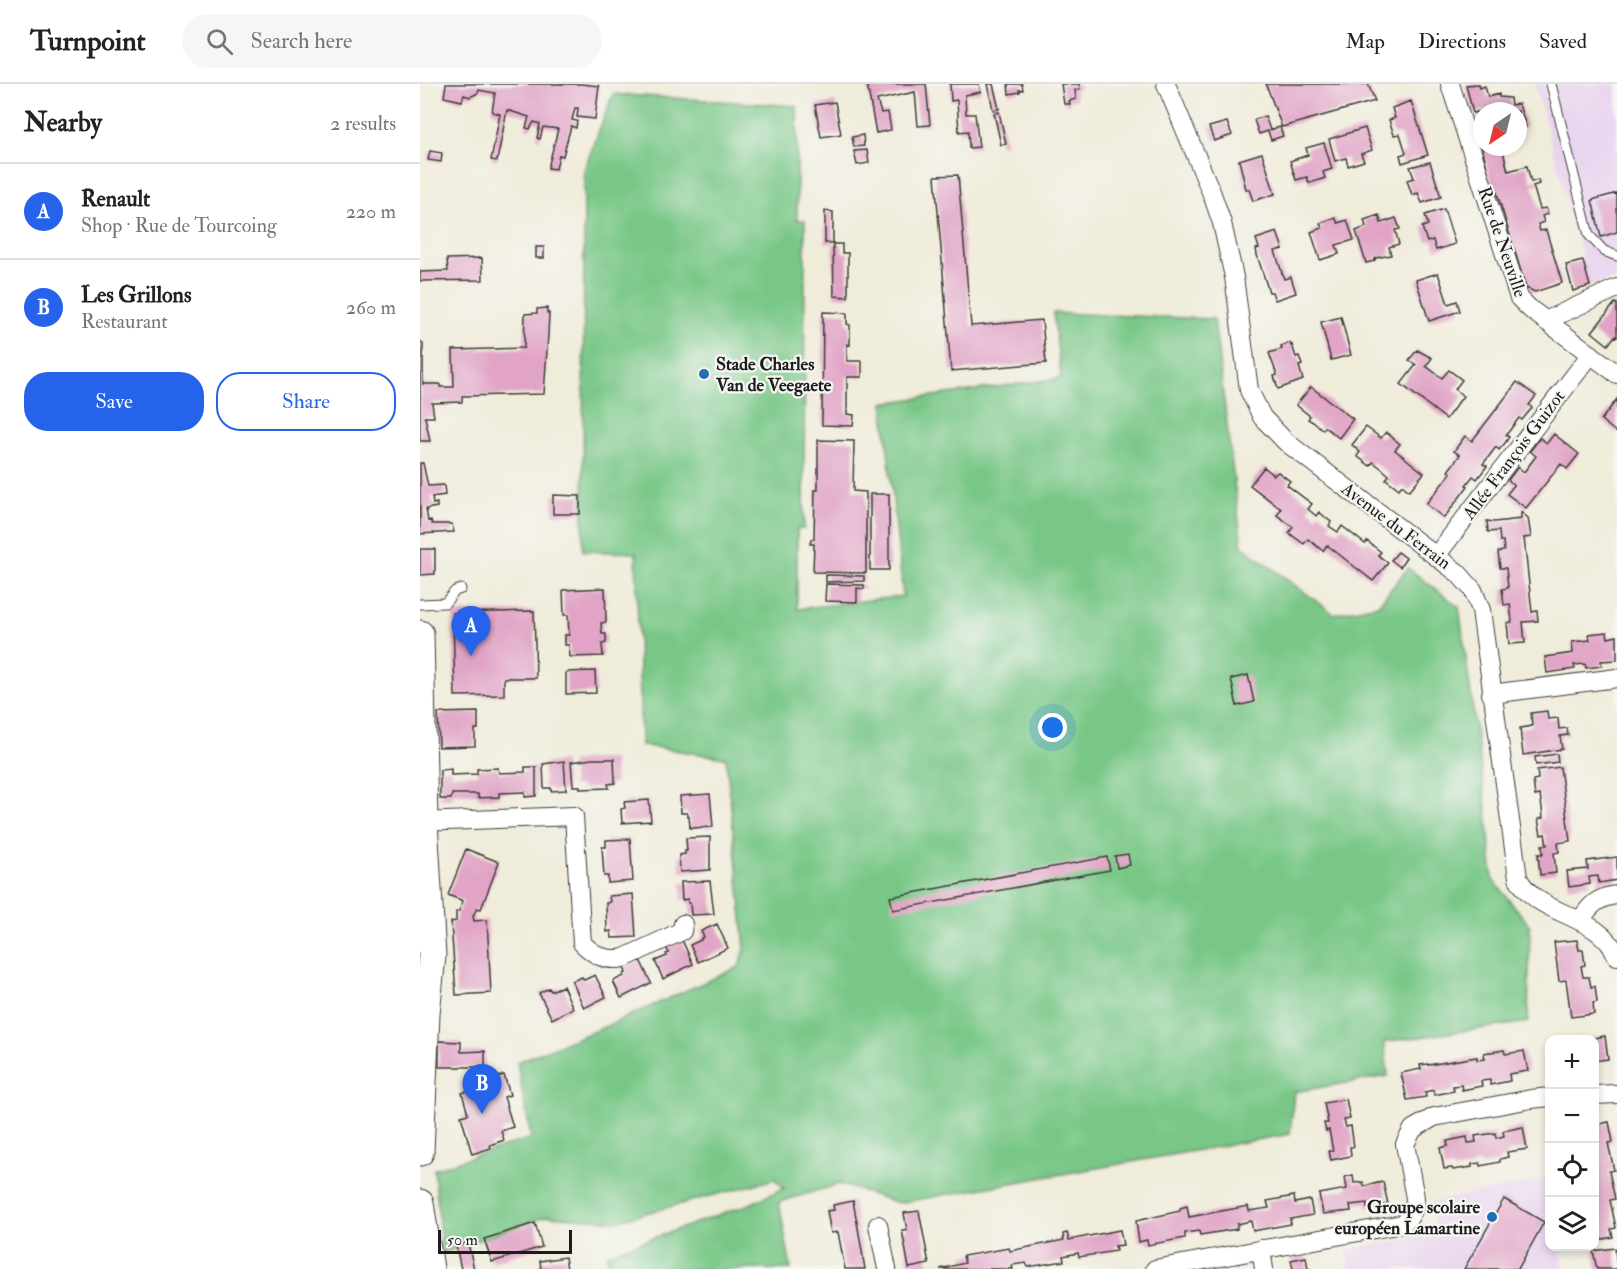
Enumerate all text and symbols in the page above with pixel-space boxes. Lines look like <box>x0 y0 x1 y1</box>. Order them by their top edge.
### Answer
search box <box>182 14 602 68</box>
text: Turnpoint <box>30 24 146 59</box>
icon: search <box>203 25 236 58</box>
text: Search here <box>251 27 352 55</box>
text: Map <box>1345 28 1385 55</box>
text: Directions <box>1418 28 1506 55</box>
text: Saved <box>1539 28 1587 55</box>
north arrow <box>1473 102 1527 156</box>
text: Nearby <box>24 107 102 139</box>
text: 2 results <box>330 111 396 136</box>
street label: Rue de Neuville <box>1472 184 1532 301</box>
text: Renault <box>81 185 150 213</box>
text: A <box>37 199 50 224</box>
text: 220 m <box>346 199 396 224</box>
text: Shop · Rue de Tourcoing <box>81 213 277 238</box>
text: Les Grillons <box>81 281 192 309</box>
text: B <box>37 295 50 320</box>
text: 260 m <box>346 295 396 320</box>
text: Restaurant <box>81 309 168 334</box>
place label: Stade Charles Van de Veegaete <box>715 353 832 397</box>
marker: Stade Charles Van de Veegaete <box>697 367 711 381</box>
button: Save <box>24 372 204 431</box>
button: Share <box>216 372 396 431</box>
street label: Allée François Guizot <box>1457 385 1570 525</box>
street label: Avenue du Ferrain <box>1336 477 1455 575</box>
pin: A <box>452 606 490 656</box>
your location <box>1038 713 1067 742</box>
map controls <box>1545 1035 1599 1251</box>
button: + <box>1545 1035 1599 1089</box>
pin: B <box>462 1064 502 1114</box>
button: − <box>1545 1089 1599 1143</box>
button: locate <box>1545 1143 1599 1197</box>
place label: Groupe scolaire européen Lamartine <box>1335 1196 1480 1240</box>
button: layers <box>1545 1197 1599 1251</box>
marker: Groupe scolaire européen Lamartine <box>1485 1210 1499 1224</box>
scale bar <box>438 1227 572 1254</box>
text: 50 m <box>447 1230 478 1250</box>

